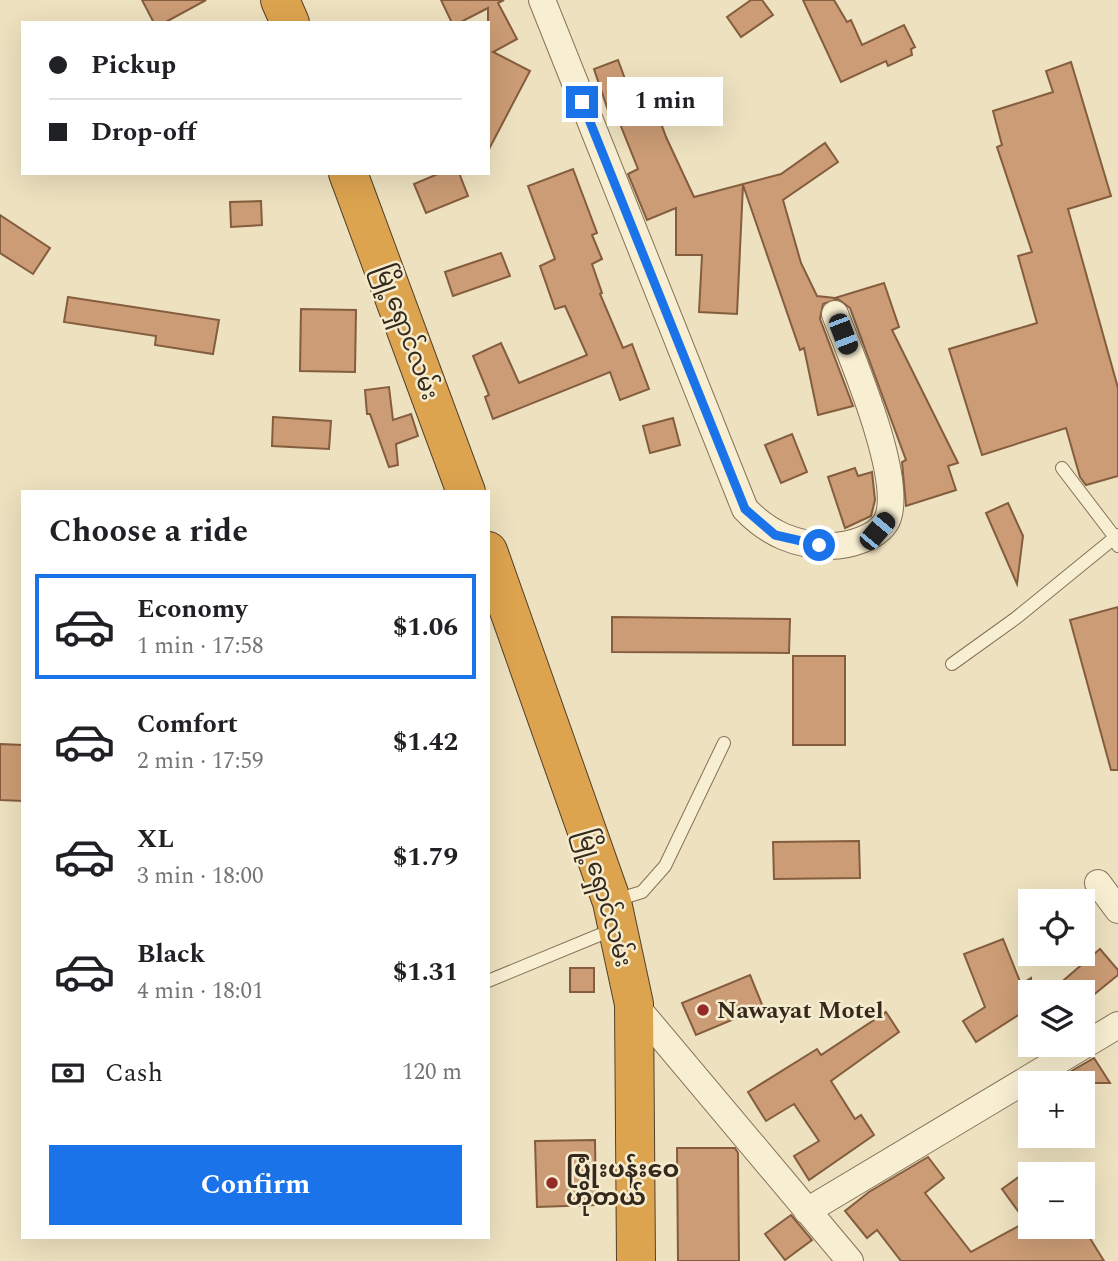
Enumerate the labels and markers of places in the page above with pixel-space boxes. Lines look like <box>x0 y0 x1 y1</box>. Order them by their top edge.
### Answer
place label: Nawayat Motel <box>717 993 884 1029</box>
marker: Nawayat Motel <box>695 1002 711 1018</box>
place label: ပြုံးပန်းဝေ ဟိုတယ် <box>566 1152 679 1216</box>
marker: ပြုံးပန်းဝေ ဟိုတယ် <box>544 1175 560 1191</box>

